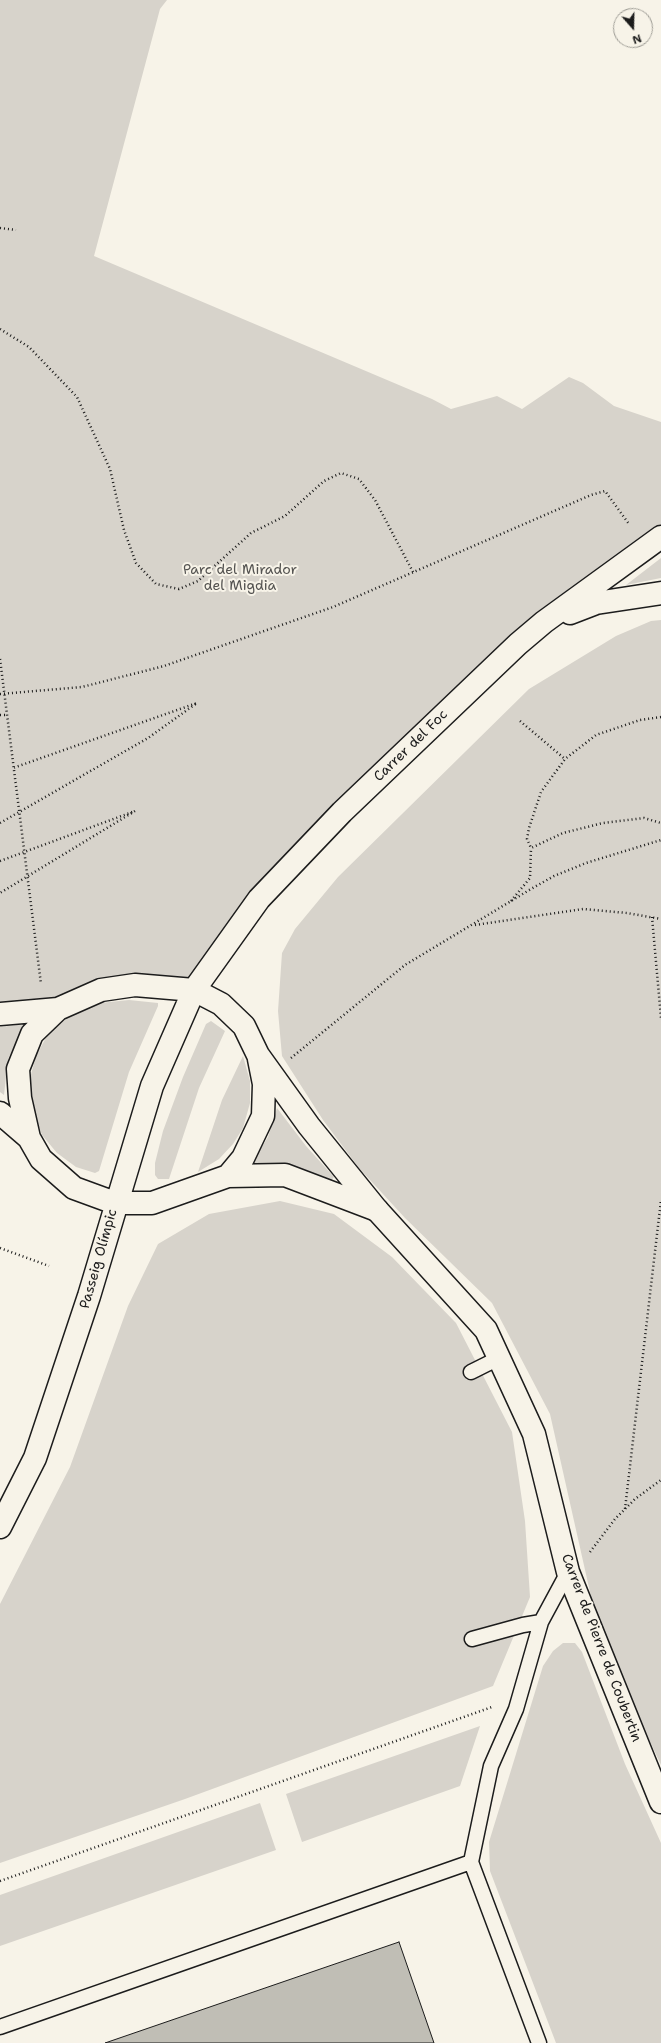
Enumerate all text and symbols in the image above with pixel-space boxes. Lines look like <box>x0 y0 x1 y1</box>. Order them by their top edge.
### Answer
north arrow <box>613 8 653 48</box>
text: N <box>630 30 644 47</box>
park label: Parc del Mirador del Migdia <box>183 562 297 594</box>
street label: Carrer del Foc <box>371 706 451 786</box>
street label: Passeig Olímpic <box>77 1207 121 1311</box>
street label: Carrer de Pierre de Coubertin <box>557 1552 645 1744</box>

